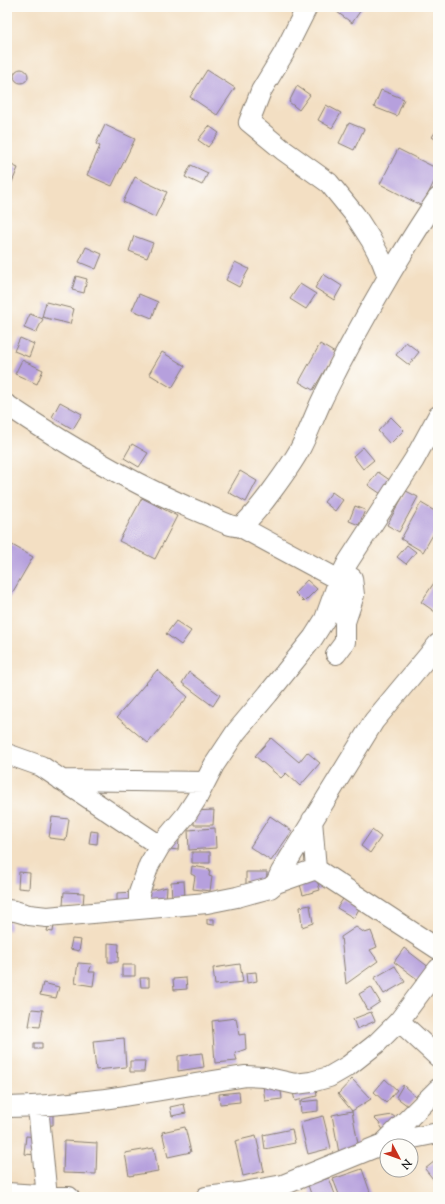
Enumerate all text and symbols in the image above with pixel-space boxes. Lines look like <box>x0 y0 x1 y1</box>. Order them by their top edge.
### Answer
north arrow <box>379 1138 419 1178</box>
text: N <box>397 1155 415 1173</box>

